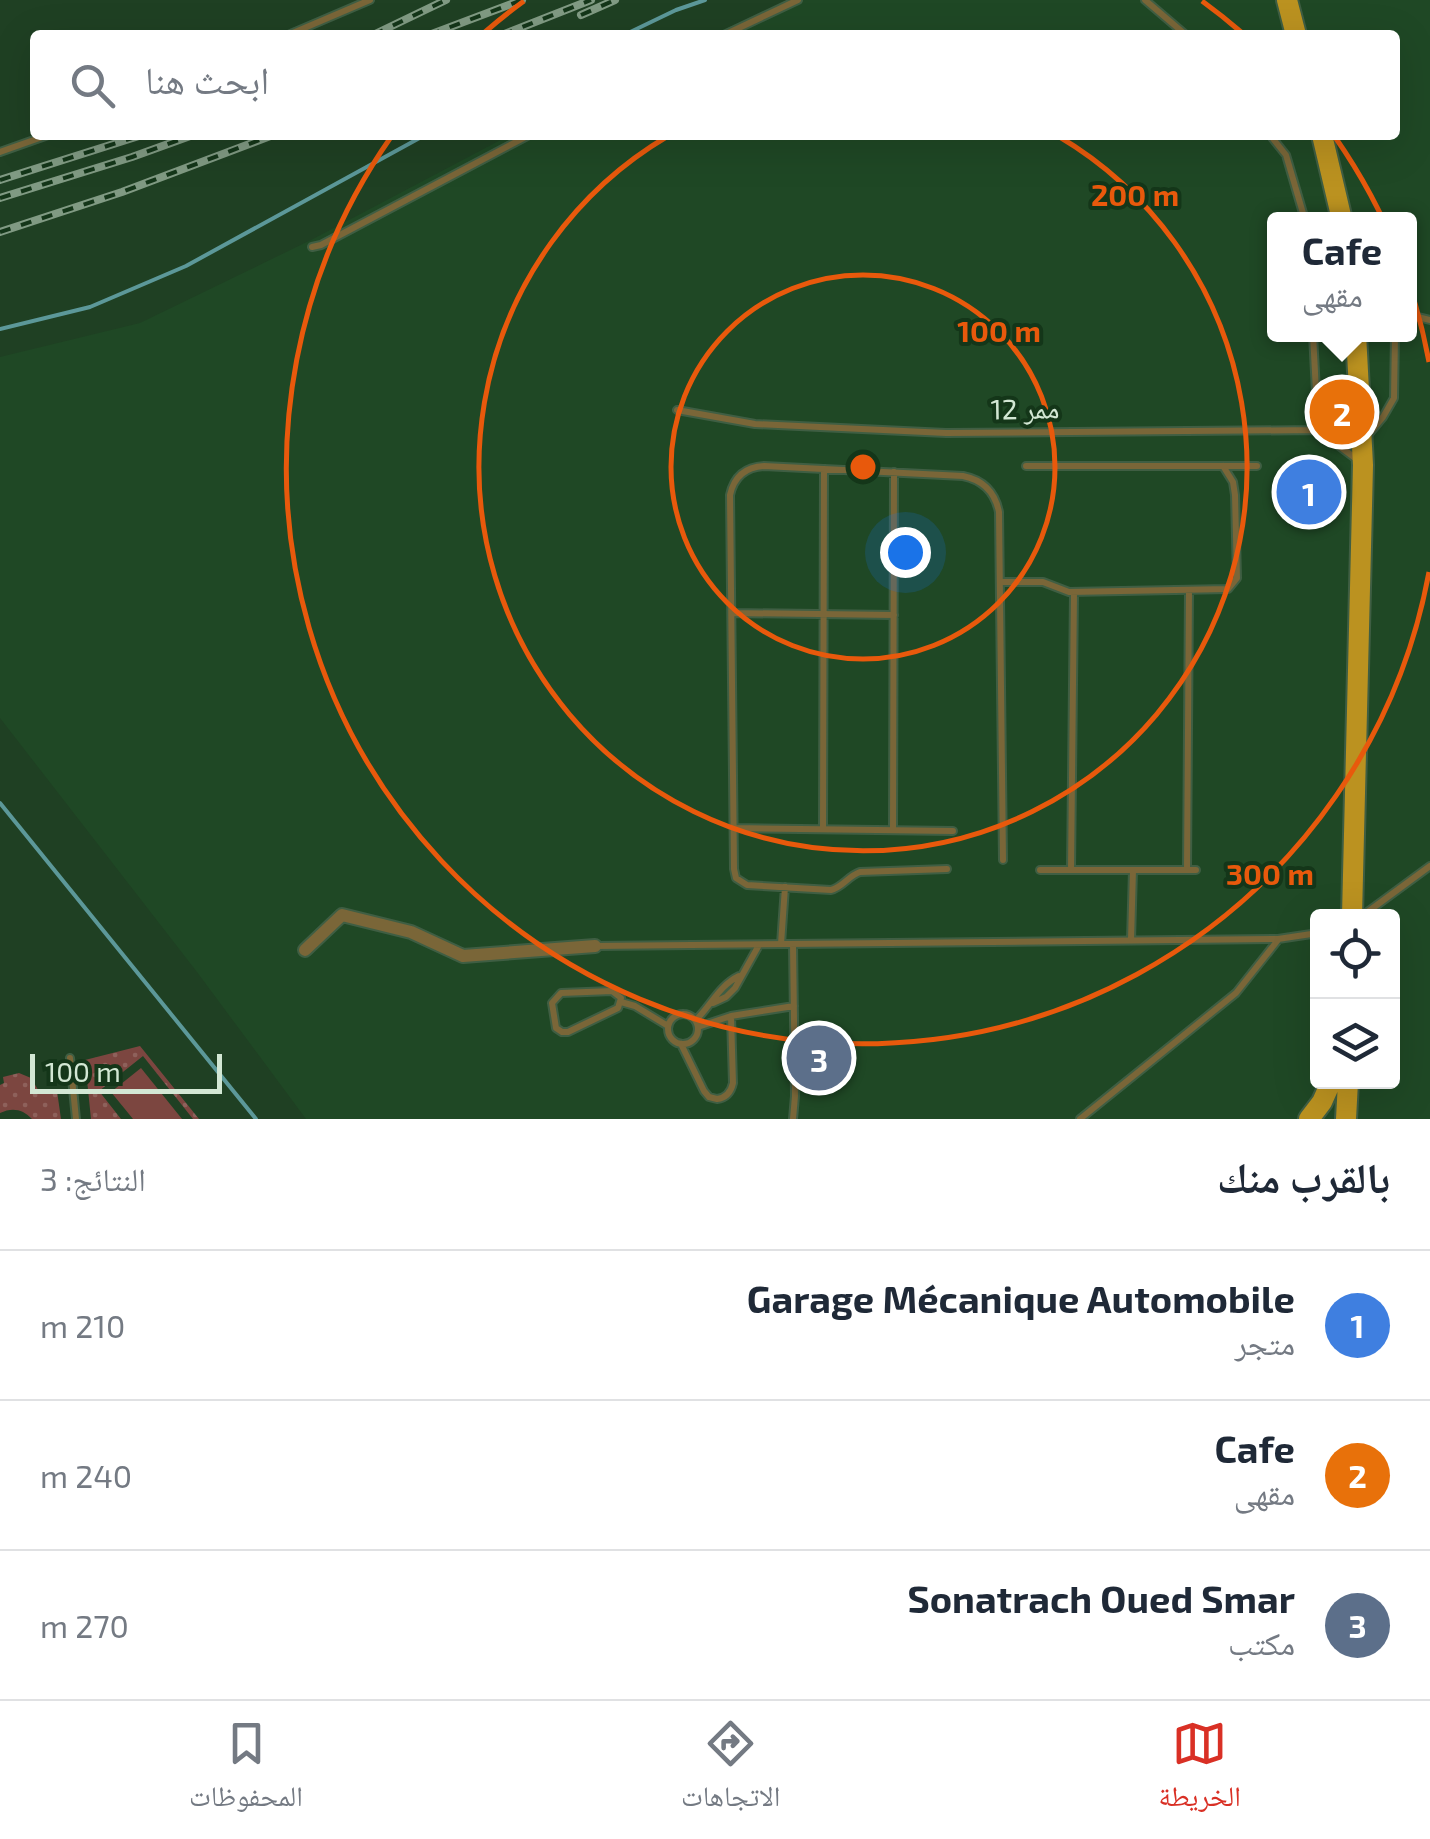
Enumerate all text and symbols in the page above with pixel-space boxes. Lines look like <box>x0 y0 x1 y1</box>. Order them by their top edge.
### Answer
search box <box>30 30 1400 140</box>
text: ابحث هنا <box>145 56 269 102</box>
icon: search <box>65 58 120 113</box>
text: 200 m <box>1091 176 1179 212</box>
popup <box>1267 212 1417 342</box>
text: Cafe <box>1302 227 1382 273</box>
text: مقهى <box>1302 275 1363 313</box>
text: 100 m <box>957 312 1041 348</box>
pin: 2 <box>1310 374 1374 450</box>
street label: ممر 12 <box>990 390 1060 426</box>
centre of rings <box>845 449 881 485</box>
pin: 1 <box>1276 454 1342 530</box>
your location <box>880 527 931 578</box>
text: 300 m <box>1226 855 1314 891</box>
map controls <box>1310 909 1400 1089</box>
button: locate <box>1310 909 1400 999</box>
button: layers <box>1310 999 1400 1089</box>
pin: 3 <box>786 1020 852 1096</box>
scale bar <box>30 1049 222 1094</box>
text: 100 m <box>45 1054 121 1088</box>
text: بالقرب منك <box>1217 1151 1390 1201</box>
text: النتائج: 3 <box>40 1159 146 1197</box>
text: Garage Mécanique Automobile <box>747 1275 1295 1321</box>
text: 210 m <box>40 1306 125 1344</box>
text: 1 <box>1351 1306 1364 1344</box>
text: متجر <box>1235 1323 1295 1361</box>
text: Cafe <box>1214 1425 1295 1471</box>
text: 240 m <box>40 1456 132 1494</box>
text: 2 <box>1348 1456 1367 1494</box>
text: مقهى <box>1234 1473 1295 1511</box>
text: Sonatrach Oued Smar <box>907 1575 1295 1621</box>
text: 270 m <box>40 1606 129 1644</box>
text: 3 <box>1348 1606 1367 1644</box>
text: مكتب <box>1228 1623 1295 1661</box>
tab: المحفوظات <box>189 1716 303 1824</box>
tab: الاتجاهات <box>681 1716 780 1824</box>
tab: الخريطة <box>1159 1716 1241 1824</box>

